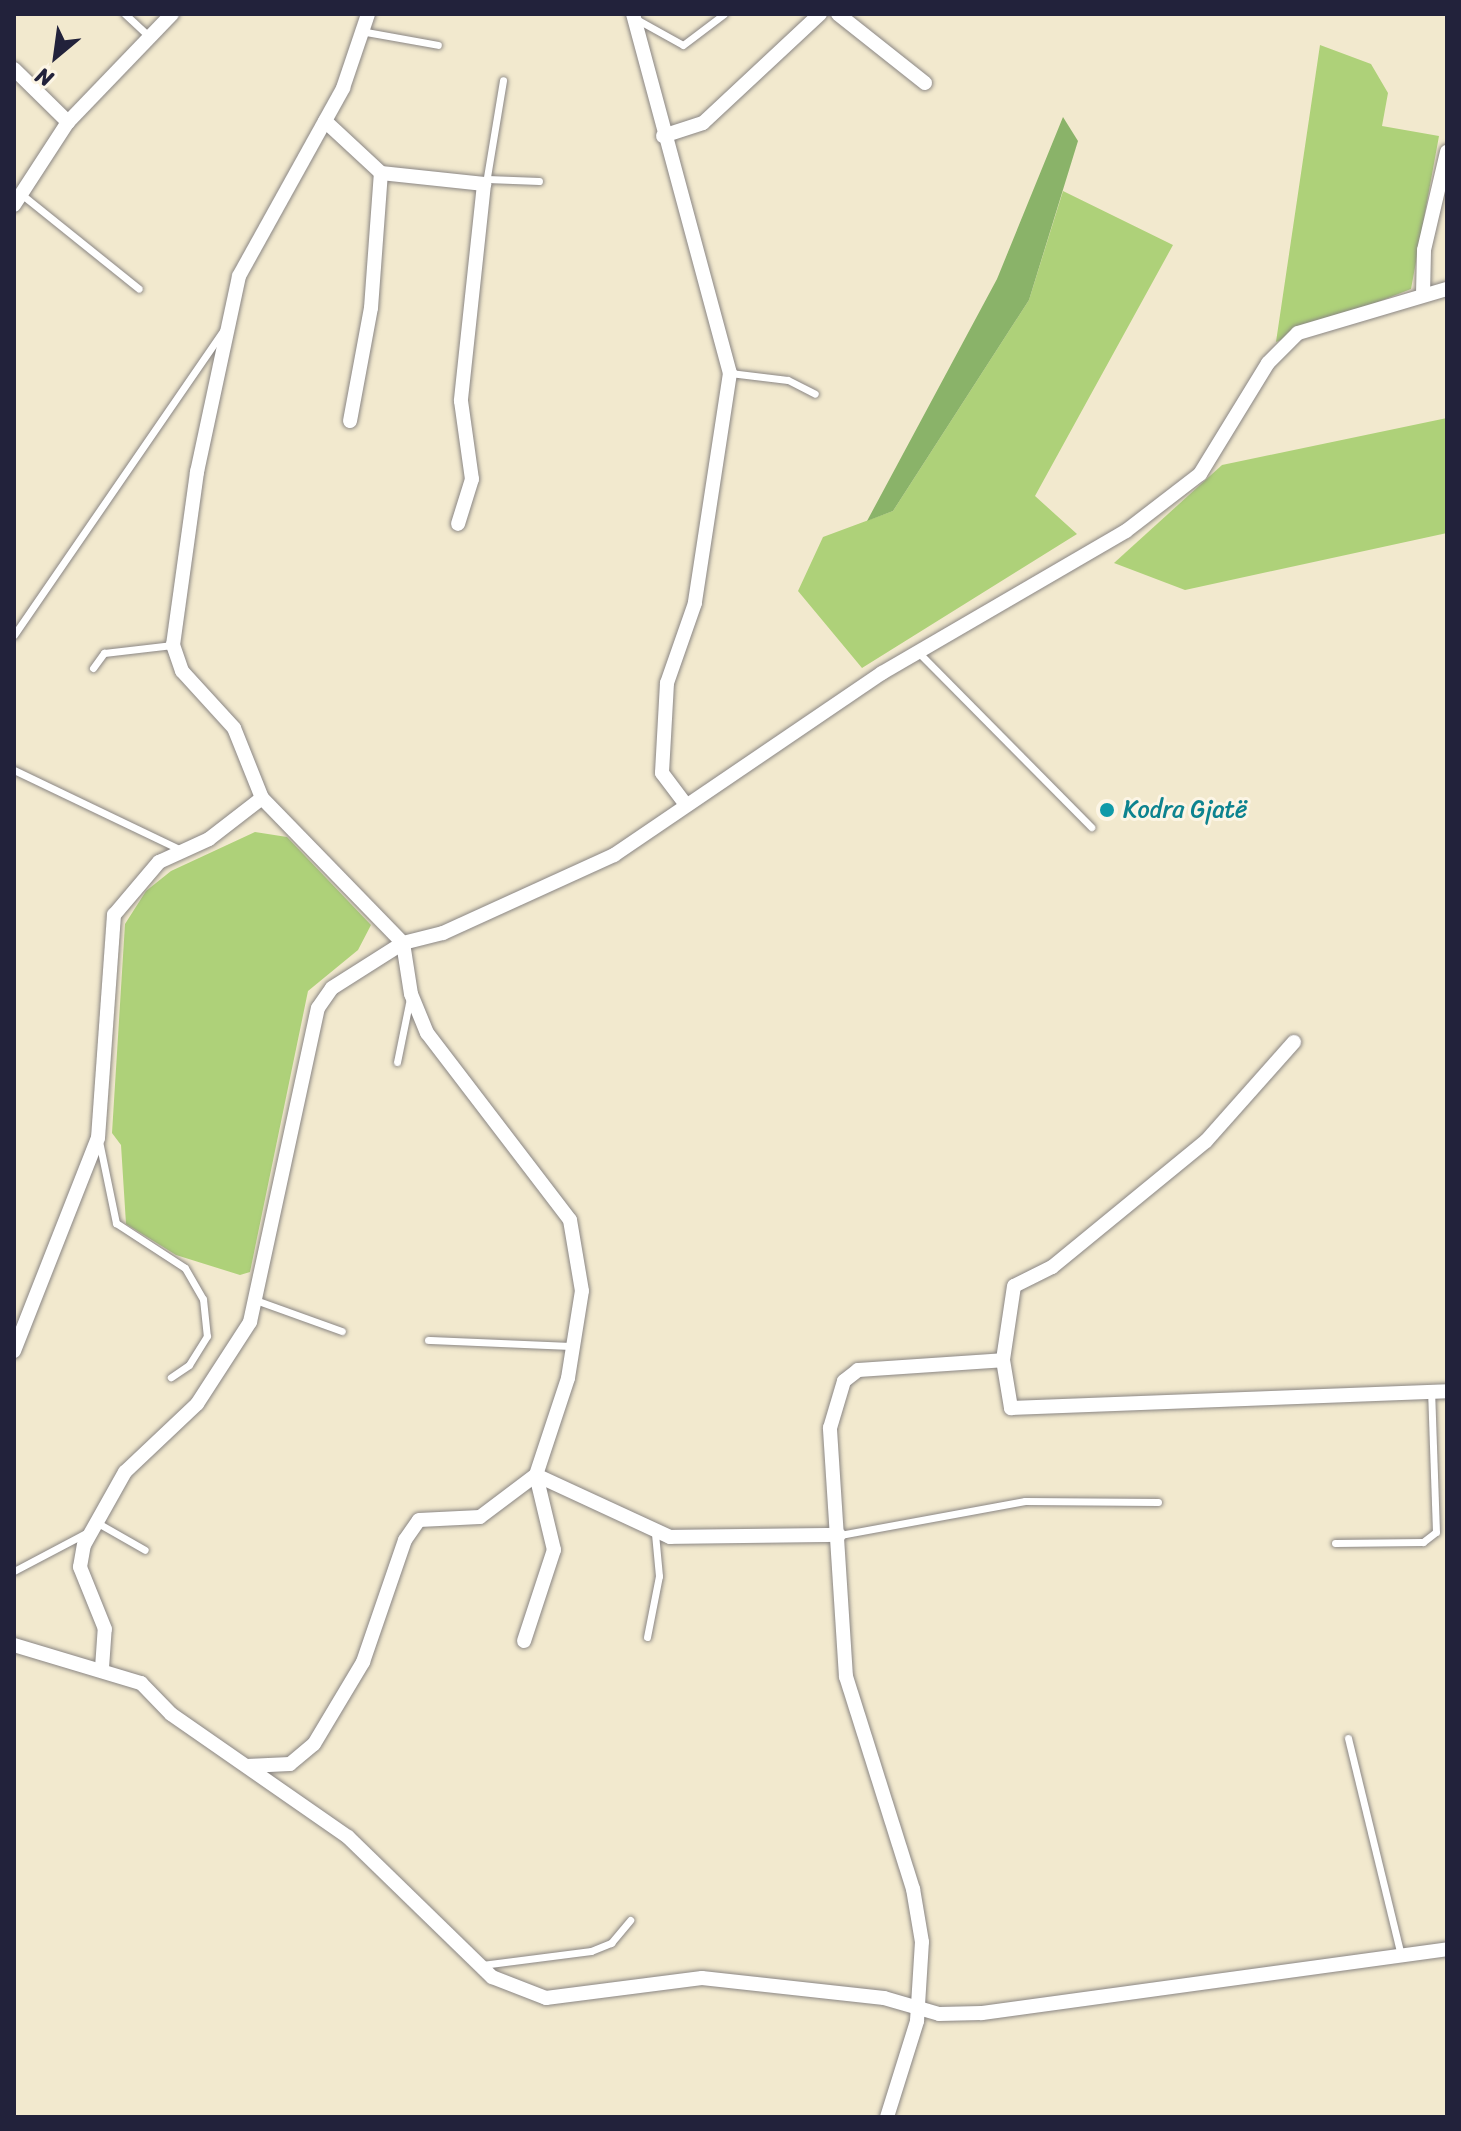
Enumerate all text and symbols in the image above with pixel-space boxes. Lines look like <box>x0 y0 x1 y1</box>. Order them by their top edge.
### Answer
north arrow <box>16 16 96 96</box>
text: N <box>28 57 60 98</box>
place label: Kodra Gjatë <box>1123 796 1248 824</box>
marker: Kodra Gjatë <box>1098 801 1116 819</box>

